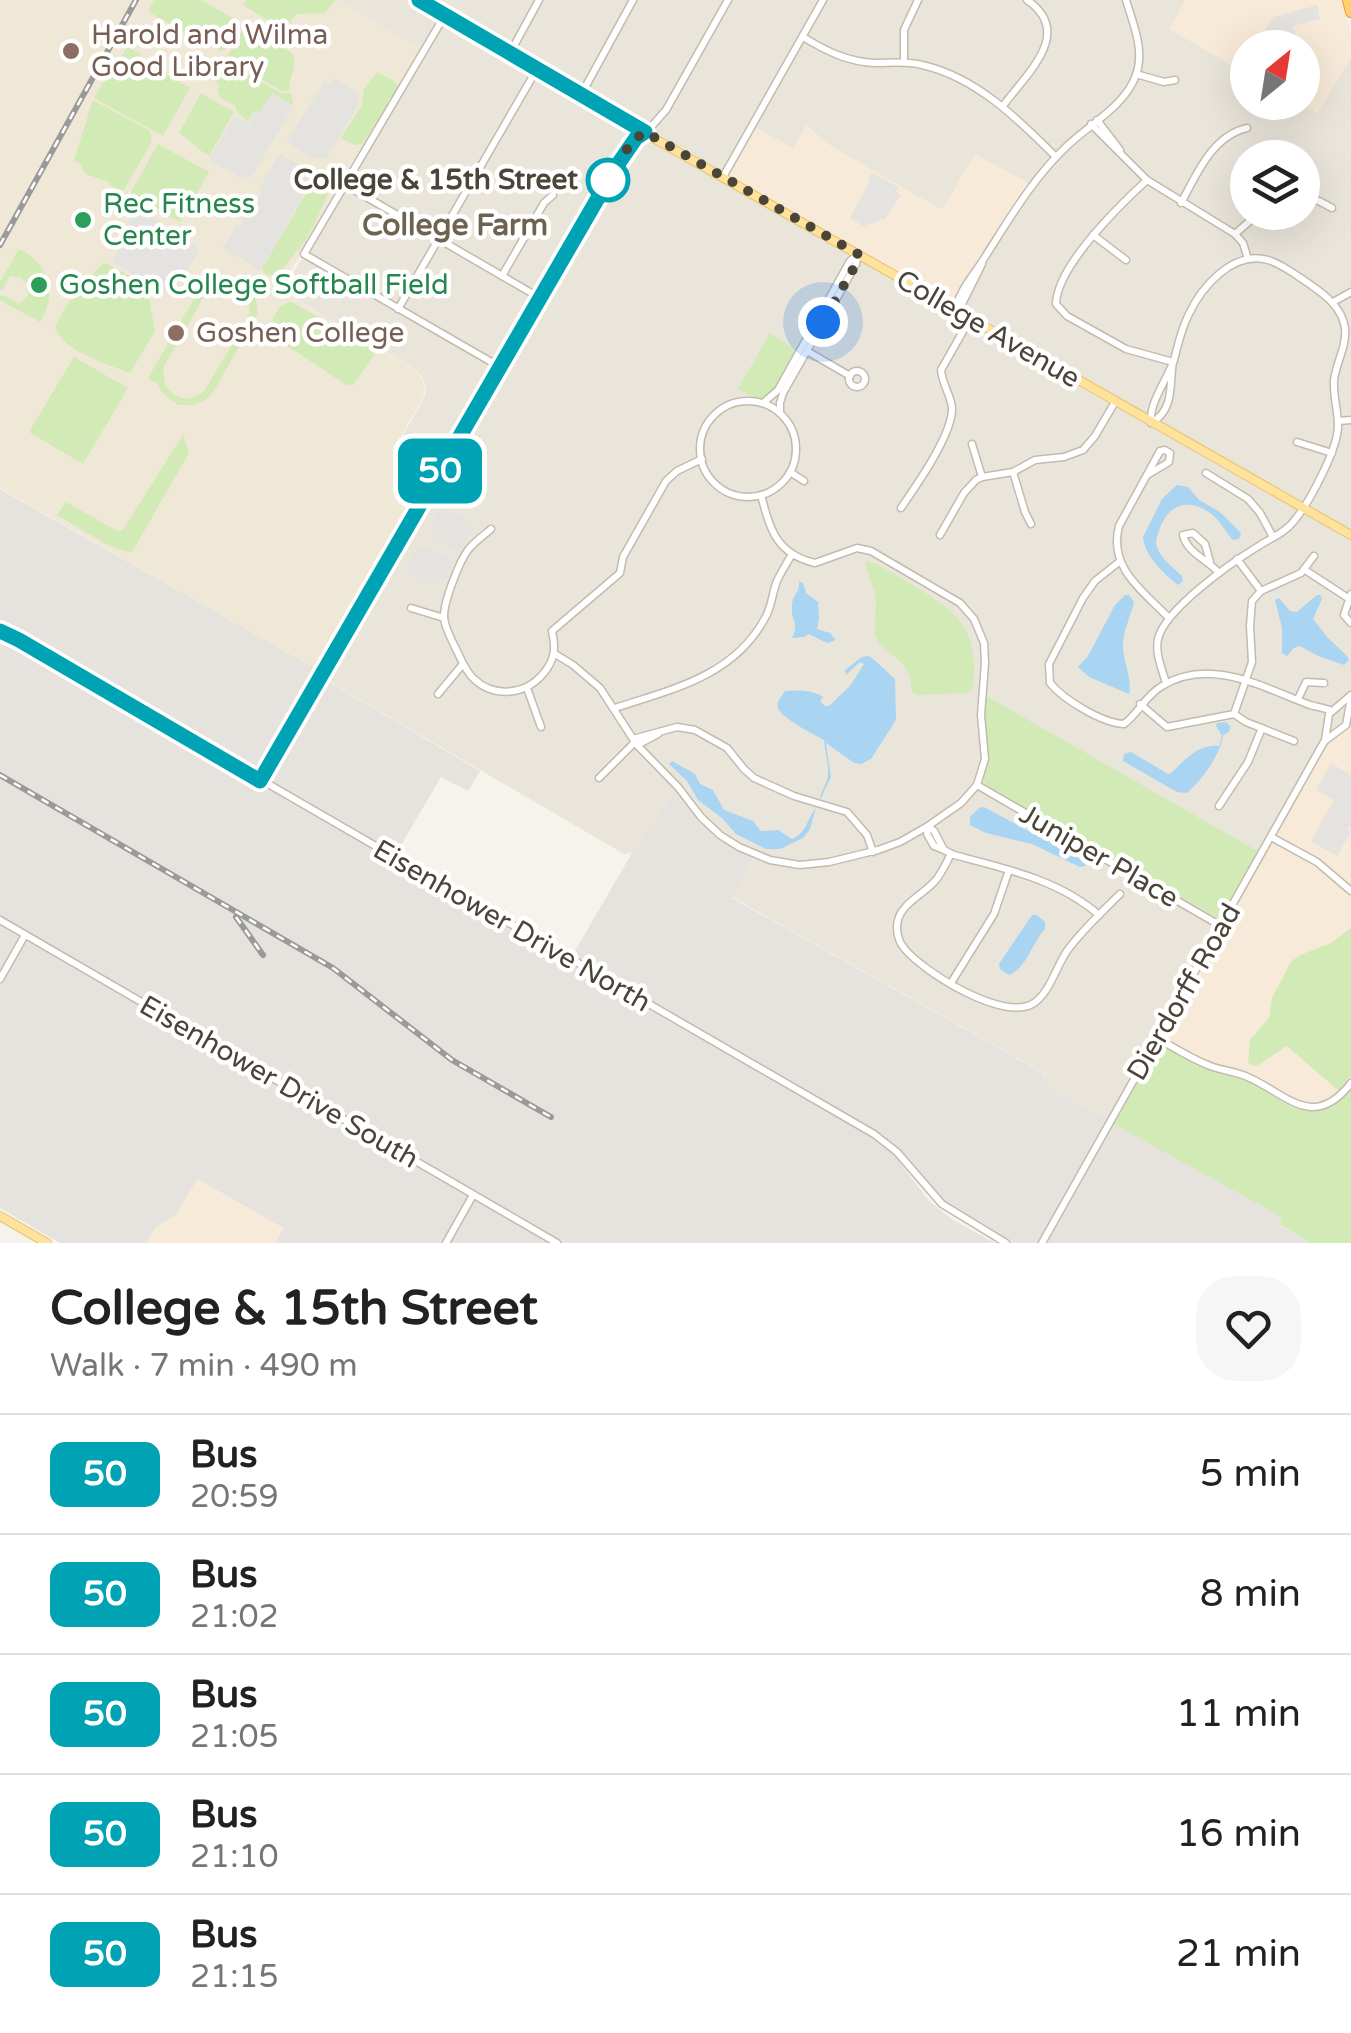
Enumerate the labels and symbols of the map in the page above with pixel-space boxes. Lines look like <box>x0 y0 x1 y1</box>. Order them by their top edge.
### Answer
place label: Harold and Wilma Good Library <box>91 18 328 84</box>
north arrow <box>1230 30 1320 120</box>
marker: Harold and Wilma Good Library <box>60 40 82 62</box>
marker: College & 15th Street <box>587 159 629 201</box>
place label: College & 15th Street <box>293 163 578 197</box>
place label: Rec Fitness Center <box>103 187 255 253</box>
district label: College Farm <box>362 207 548 244</box>
marker: Rec Fitness Center <box>72 209 94 231</box>
street label: College Avenue <box>890 263 1086 395</box>
place label: Goshen College Softball Field <box>59 268 449 302</box>
marker: Goshen College Softball Field <box>28 274 50 296</box>
your location <box>798 297 848 347</box>
place label: Goshen College <box>196 316 404 350</box>
marker: Goshen College <box>165 322 187 344</box>
line badge: 50 <box>395 438 485 504</box>
street label: Juniper Place <box>1014 797 1184 915</box>
street label: Eisenhower Drive North <box>367 833 657 1019</box>
street label: Dierdorff Road <box>1120 897 1248 1087</box>
street label: Eisenhower Drive South <box>134 988 424 1176</box>

